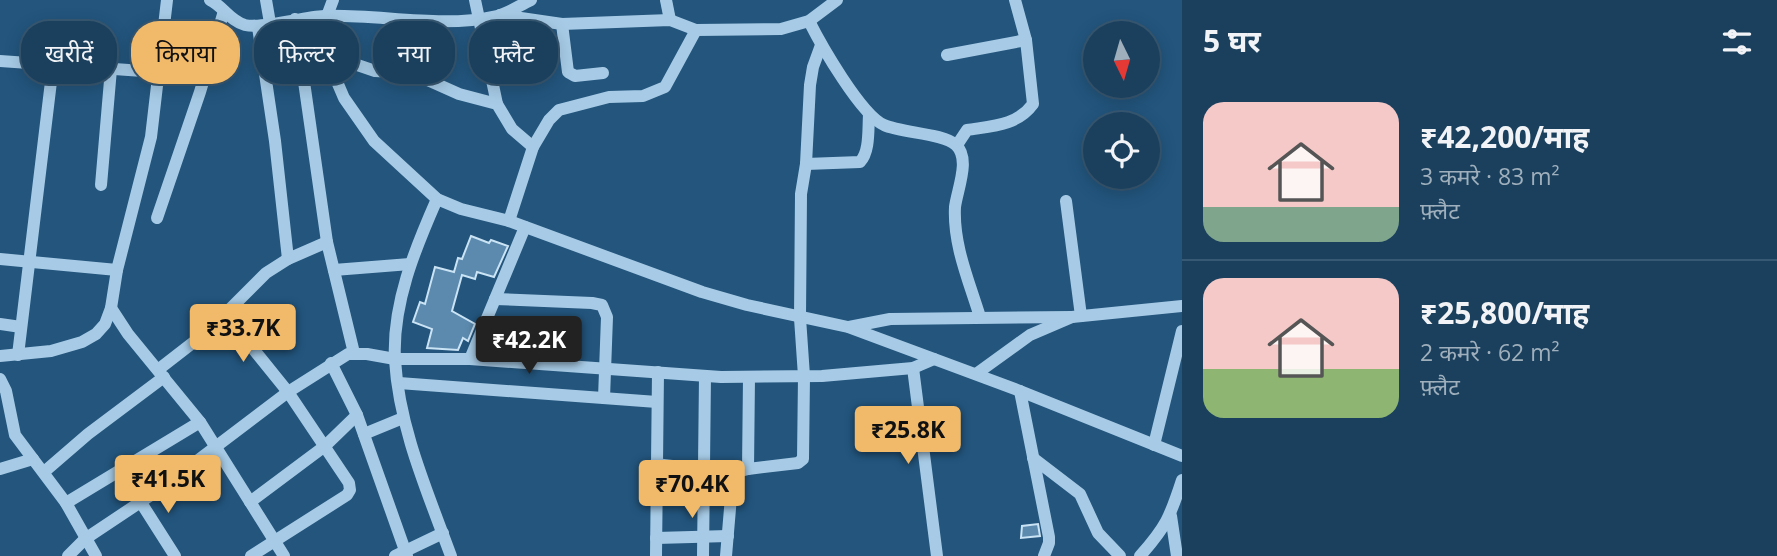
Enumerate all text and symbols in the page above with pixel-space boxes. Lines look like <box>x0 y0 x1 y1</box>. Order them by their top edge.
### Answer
text: 5 घर <box>1203 20 1261 61</box>
chip: खरीदें <box>21 21 117 84</box>
chip: किराया <box>131 21 240 84</box>
chip: फ़िल्टर <box>254 21 359 84</box>
chip: नया <box>373 21 455 84</box>
chip: फ़्लैट <box>469 21 558 84</box>
north arrow <box>1083 21 1160 98</box>
map controls <box>1083 21 1160 189</box>
icon: filters <box>1718 23 1756 61</box>
button: locate <box>1083 112 1160 189</box>
text: ₹42,200/माह <box>1420 116 1589 157</box>
icon: home <box>1259 130 1343 214</box>
text: 3 कमरे · 83 m² <box>1420 160 1560 192</box>
text: फ़्लैट <box>1420 194 1460 226</box>
text: ₹25,800/माह <box>1420 292 1589 333</box>
pin: ₹33.7K <box>186 304 300 364</box>
icon: home <box>1259 306 1343 390</box>
text: ₹33.7K <box>206 311 280 343</box>
pin: ₹42.2K <box>472 316 586 376</box>
text: ₹42.2K <box>492 323 566 355</box>
text: 2 कमरे · 62 m² <box>1420 336 1560 368</box>
text: फ़्लैट <box>1420 370 1460 402</box>
pin: ₹25.8K <box>851 406 965 466</box>
text: ₹25.8K <box>871 413 945 445</box>
pin: ₹41.5K <box>111 456 225 515</box>
pin: ₹70.4K <box>635 461 749 520</box>
text: ₹41.5K <box>131 462 205 494</box>
text: ₹70.4K <box>655 467 729 499</box>

